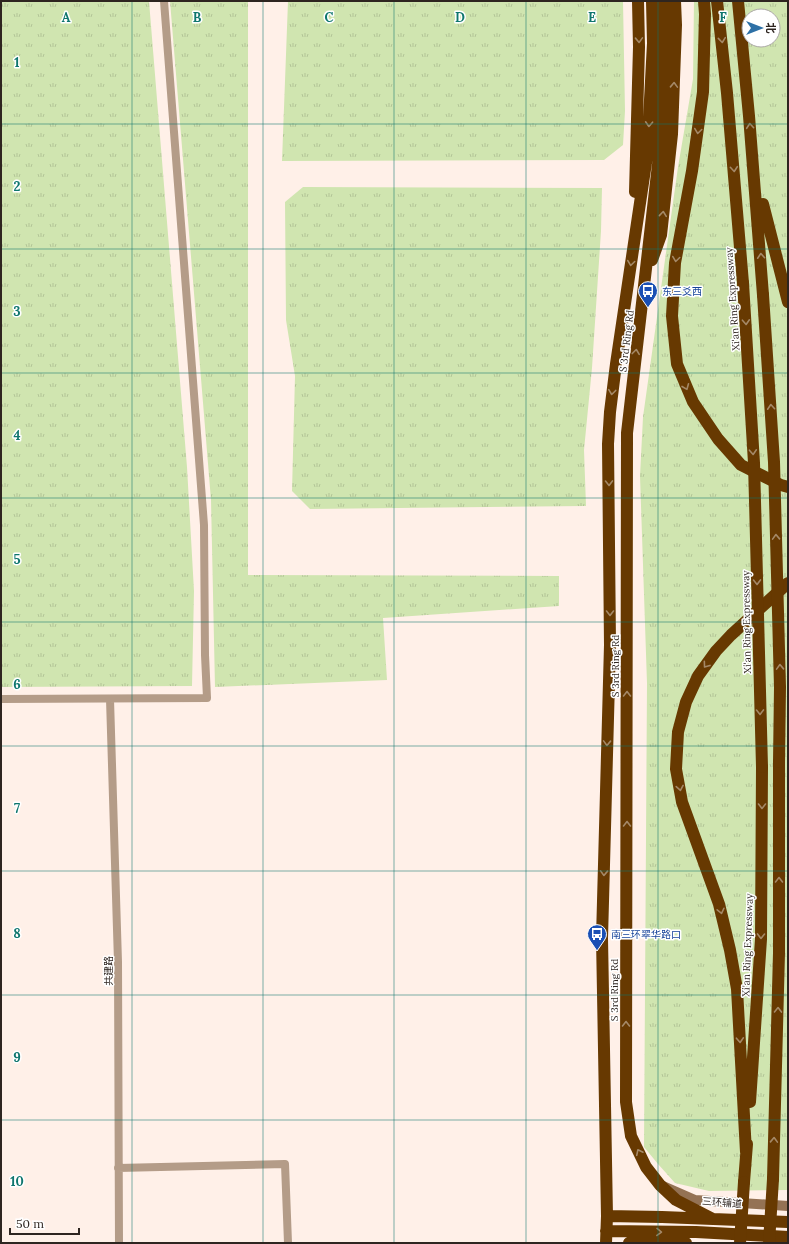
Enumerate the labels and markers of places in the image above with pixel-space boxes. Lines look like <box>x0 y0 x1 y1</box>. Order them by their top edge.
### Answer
bus stop icon: 东三爻西 <box>637 280 659 308</box>
place label: 东三爻西 <box>662 285 702 298</box>
bus stop icon: 南三环翠华路口 <box>586 923 608 951</box>
place label: 南三环翠华路口 <box>611 928 681 941</box>

